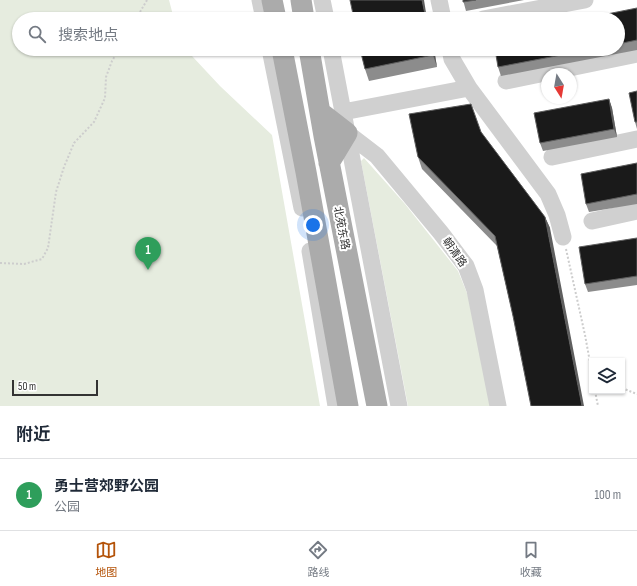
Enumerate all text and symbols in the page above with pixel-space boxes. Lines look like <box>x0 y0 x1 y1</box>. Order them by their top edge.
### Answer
search box <box>12 12 625 56</box>
icon: search <box>26 23 48 45</box>
text: 搜索地点 <box>58 26 118 45</box>
north arrow <box>541 68 577 104</box>
street label: 北苑东路 <box>331 205 352 251</box>
your location <box>303 215 323 235</box>
street label: 朝清路 <box>440 235 469 270</box>
pin: 1 <box>135 237 161 270</box>
map controls <box>589 358 625 394</box>
button: layers <box>589 358 625 394</box>
scale bar <box>12 378 98 397</box>
text: 50 m <box>18 380 36 393</box>
text: 附近 <box>16 425 50 445</box>
text: 勇士营郊野公园 <box>54 477 159 496</box>
text: 1 <box>26 487 32 503</box>
text: 100 m <box>594 487 621 503</box>
text: 公园 <box>54 499 80 515</box>
tab: 地图 <box>95 539 117 579</box>
tab: 路线 <box>307 539 329 579</box>
tab: 收藏 <box>520 539 542 579</box>

